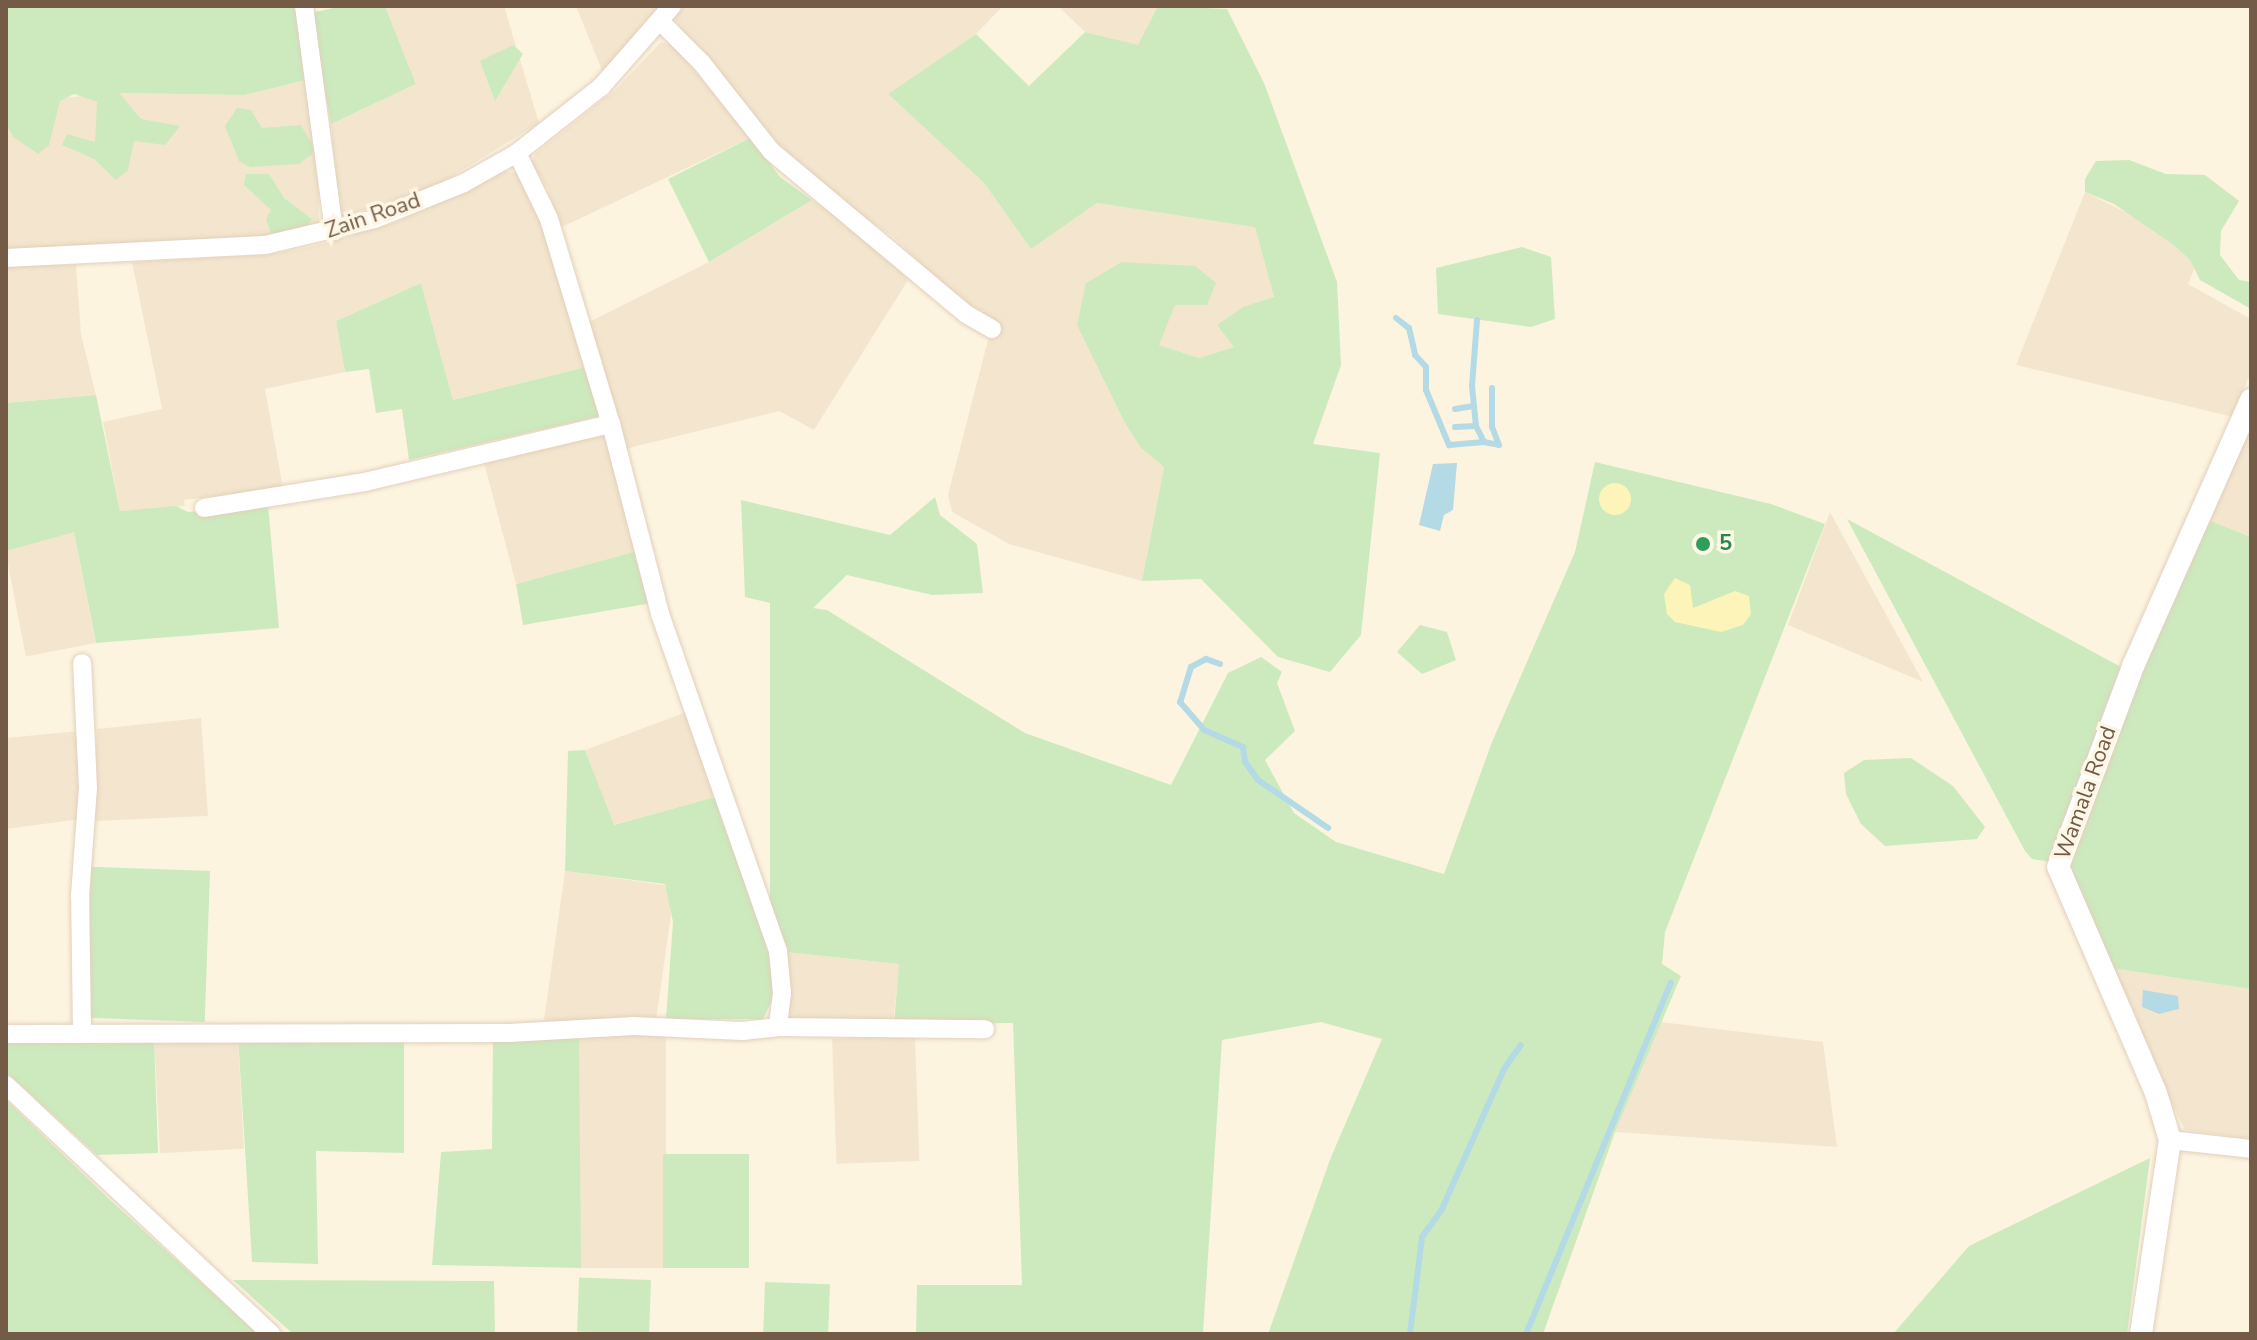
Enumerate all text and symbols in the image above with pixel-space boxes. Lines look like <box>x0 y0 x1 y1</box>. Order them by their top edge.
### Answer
street label: Zain Road <box>322 187 424 245</box>
place label: 5 <box>1719 531 1732 557</box>
marker: 5 <box>1694 535 1712 553</box>
street label: Wamala Road <box>2050 723 2122 863</box>

